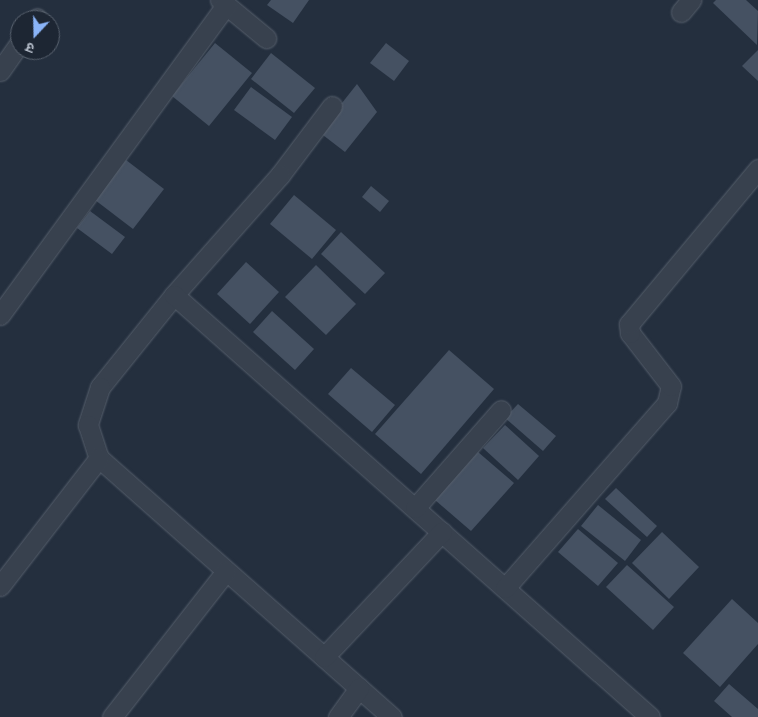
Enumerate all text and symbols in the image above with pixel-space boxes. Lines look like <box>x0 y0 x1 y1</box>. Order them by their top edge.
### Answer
north arrow <box>10 10 60 60</box>
text: उ <box>23 39 37 58</box>

